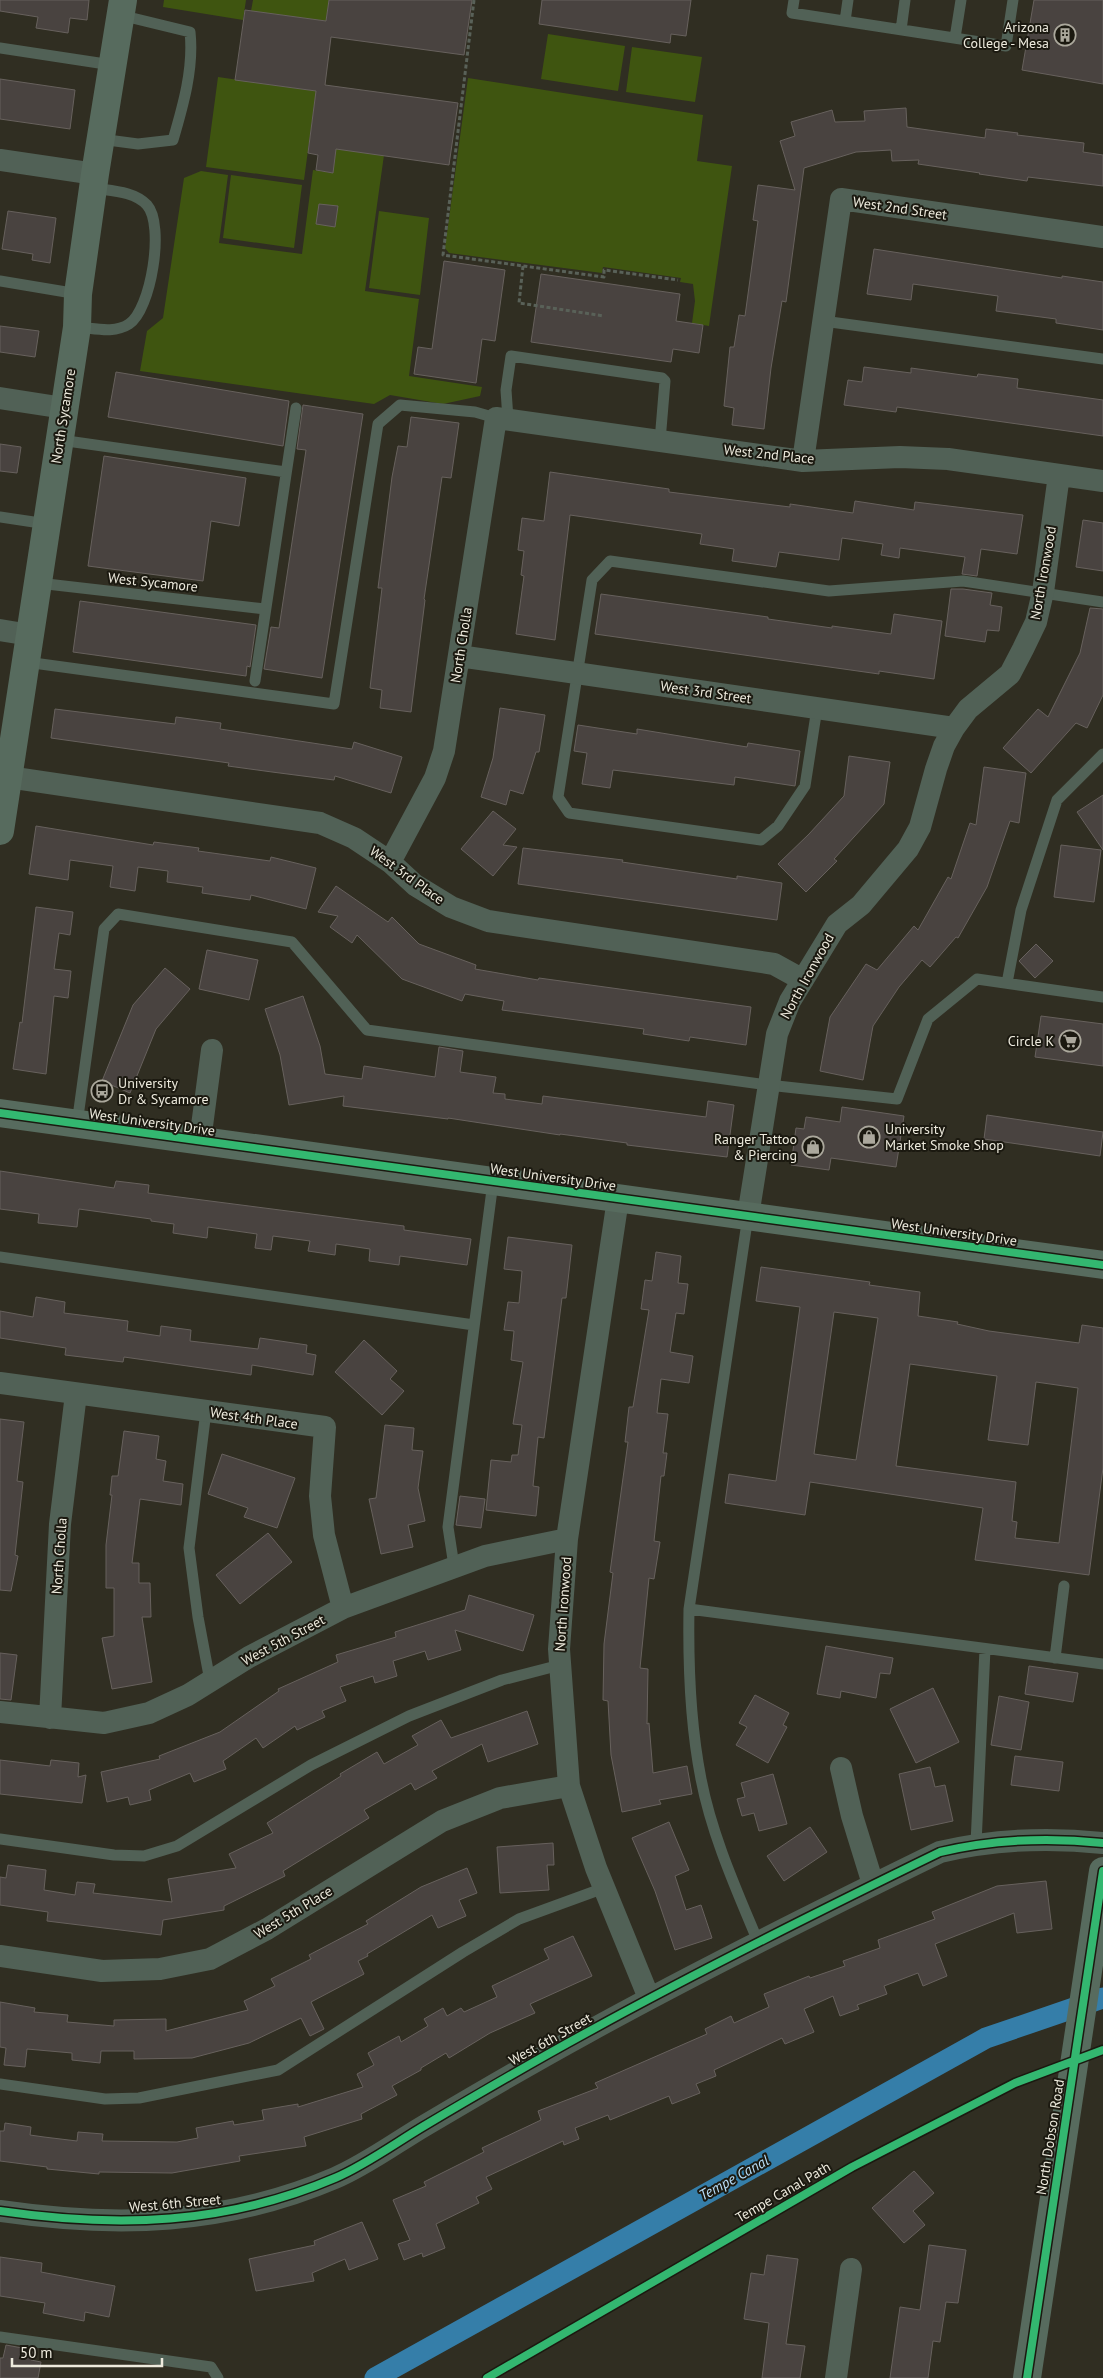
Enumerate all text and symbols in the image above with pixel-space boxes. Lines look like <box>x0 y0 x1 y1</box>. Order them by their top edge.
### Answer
place label: Arizona College - Mesa <box>963 18 1049 52</box>
building icon: Arizona College - Mesa <box>1053 23 1077 47</box>
street label: West 2nd Street <box>852 192 948 224</box>
street label: North Sycamore <box>47 367 79 465</box>
street label: West 2nd Place <box>723 440 815 468</box>
street label: North Ironwood <box>1026 525 1060 621</box>
street label: West Sycamore <box>107 568 199 596</box>
street label: North Cholla <box>446 606 476 684</box>
street label: West 3rd Street <box>659 677 753 707</box>
street label: West 3rd Place <box>366 842 448 908</box>
street label: North Ironwood <box>776 930 838 1022</box>
supermarket icon: Circle K <box>1058 1029 1082 1053</box>
place label: Circle K <box>1008 1032 1054 1050</box>
place label: University Dr & Sycamore <box>118 1074 209 1108</box>
bus stop icon: University Dr & Sycamore <box>90 1079 114 1103</box>
street label: West University Drive <box>88 1104 216 1140</box>
place label: University Market Smoke Shop <box>885 1120 1004 1154</box>
shop icon: University Market Smoke Shop <box>857 1125 881 1149</box>
place label: Ranger Tattoo & Piercing <box>714 1130 797 1164</box>
shop icon: Ranger Tattoo & Piercing <box>801 1135 825 1159</box>
street label: West University Drive <box>489 1159 617 1195</box>
street label: West University Drive <box>890 1214 1018 1250</box>
street label: West 4th Place <box>209 1403 299 1433</box>
street label: North Cholla <box>47 1517 71 1595</box>
street label: North Ironwood <box>551 1556 575 1652</box>
street label: West 5th Street <box>238 1610 328 1670</box>
street label: West 5th Place <box>251 1882 335 1942</box>
street label: West 6th Street <box>505 2009 595 2069</box>
street label: North Dobson Road <box>1032 2078 1068 2196</box>
water label: Tempe Canal <box>695 2151 772 2205</box>
street label: Tempe Canal Path <box>732 2158 834 2226</box>
street label: West 6th Street <box>128 2190 222 2216</box>
scale bar <box>12 2336 162 2368</box>
text: 50 m <box>20 2343 53 2362</box>

